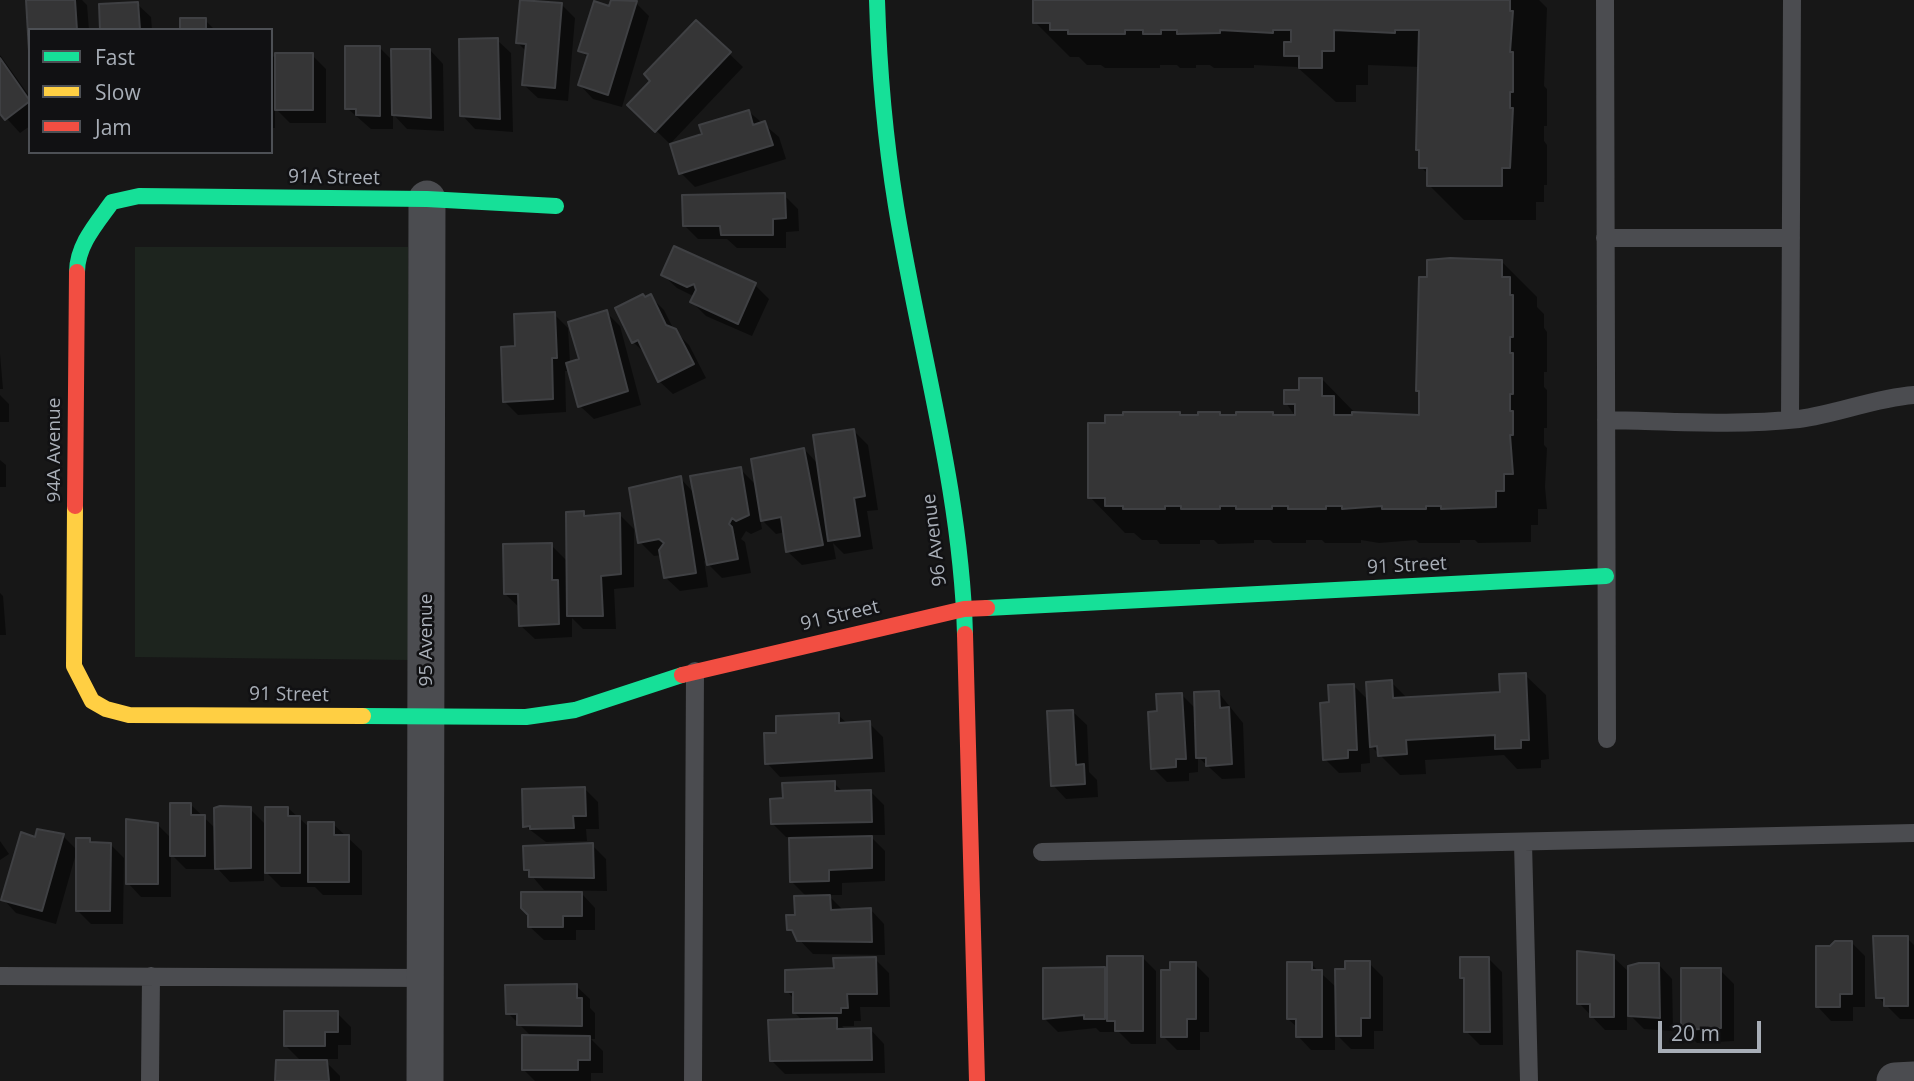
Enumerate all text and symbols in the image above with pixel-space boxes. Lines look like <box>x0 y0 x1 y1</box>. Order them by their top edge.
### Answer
legend <box>28 28 273 154</box>
text: Fast <box>95 43 135 71</box>
text: Slow <box>95 78 141 106</box>
text: Jam <box>95 113 132 141</box>
street label: 91A Street <box>288 166 380 190</box>
street label: 94A Avenue <box>44 398 66 502</box>
street label: 96 Avenue <box>918 493 952 587</box>
street label: 91 Street <box>1367 553 1447 579</box>
street label: 95 Avenue <box>416 594 438 686</box>
street label: 91 Street <box>799 596 881 636</box>
street label: 91 Street <box>249 683 329 707</box>
scale bar <box>1662 1007 1765 1052</box>
text: 20 m <box>1671 1019 1720 1047</box>

